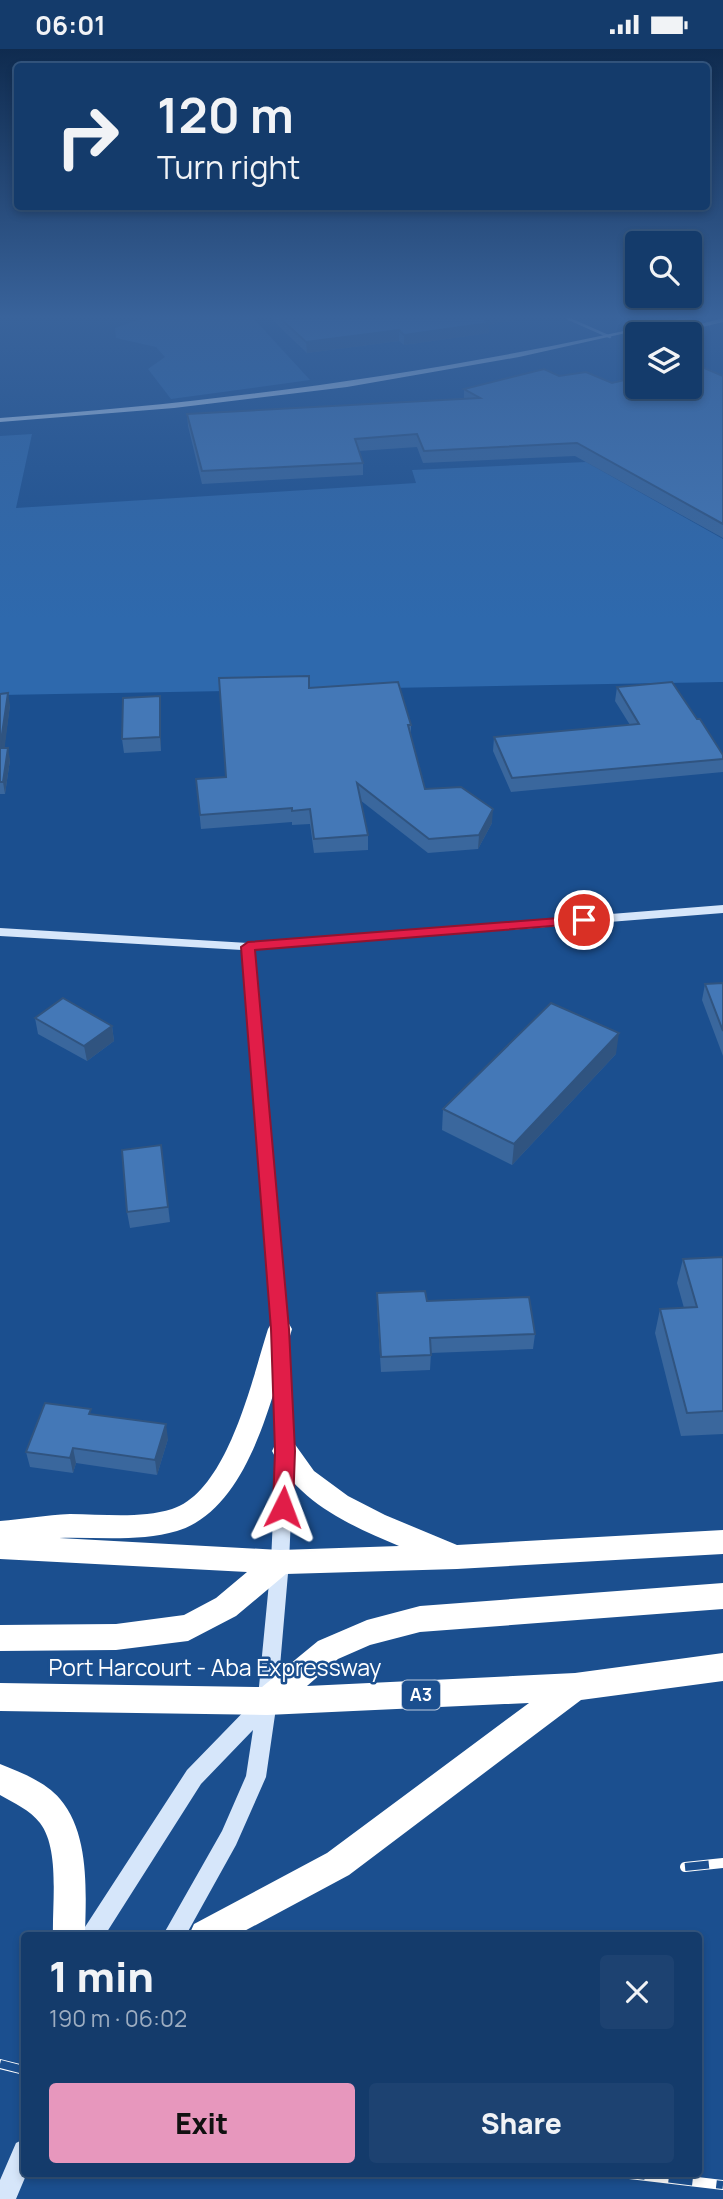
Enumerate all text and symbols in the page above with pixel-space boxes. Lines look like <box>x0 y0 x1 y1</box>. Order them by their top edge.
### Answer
text: 06:01 <box>35 7 106 43</box>
text: 120 m <box>157 81 294 148</box>
icon: right <box>42 91 133 182</box>
text: Turn right <box>157 145 300 189</box>
map controls <box>625 231 702 399</box>
button: search <box>625 231 702 308</box>
button: layers <box>625 322 702 399</box>
pin <box>554 890 614 950</box>
icon: arrive <box>565 901 603 939</box>
position arrow <box>246 1470 320 1544</box>
street label: Port Harcourt - Aba Expressway <box>49 1651 381 1683</box>
road number: A3 <box>402 1681 440 1709</box>
text: 1 min <box>49 1947 154 2005</box>
button: close <box>600 1955 674 2029</box>
text: 190 m · 06:02 <box>49 2002 187 2034</box>
button: Exit <box>49 2083 355 2163</box>
button: Share <box>369 2083 674 2163</box>

